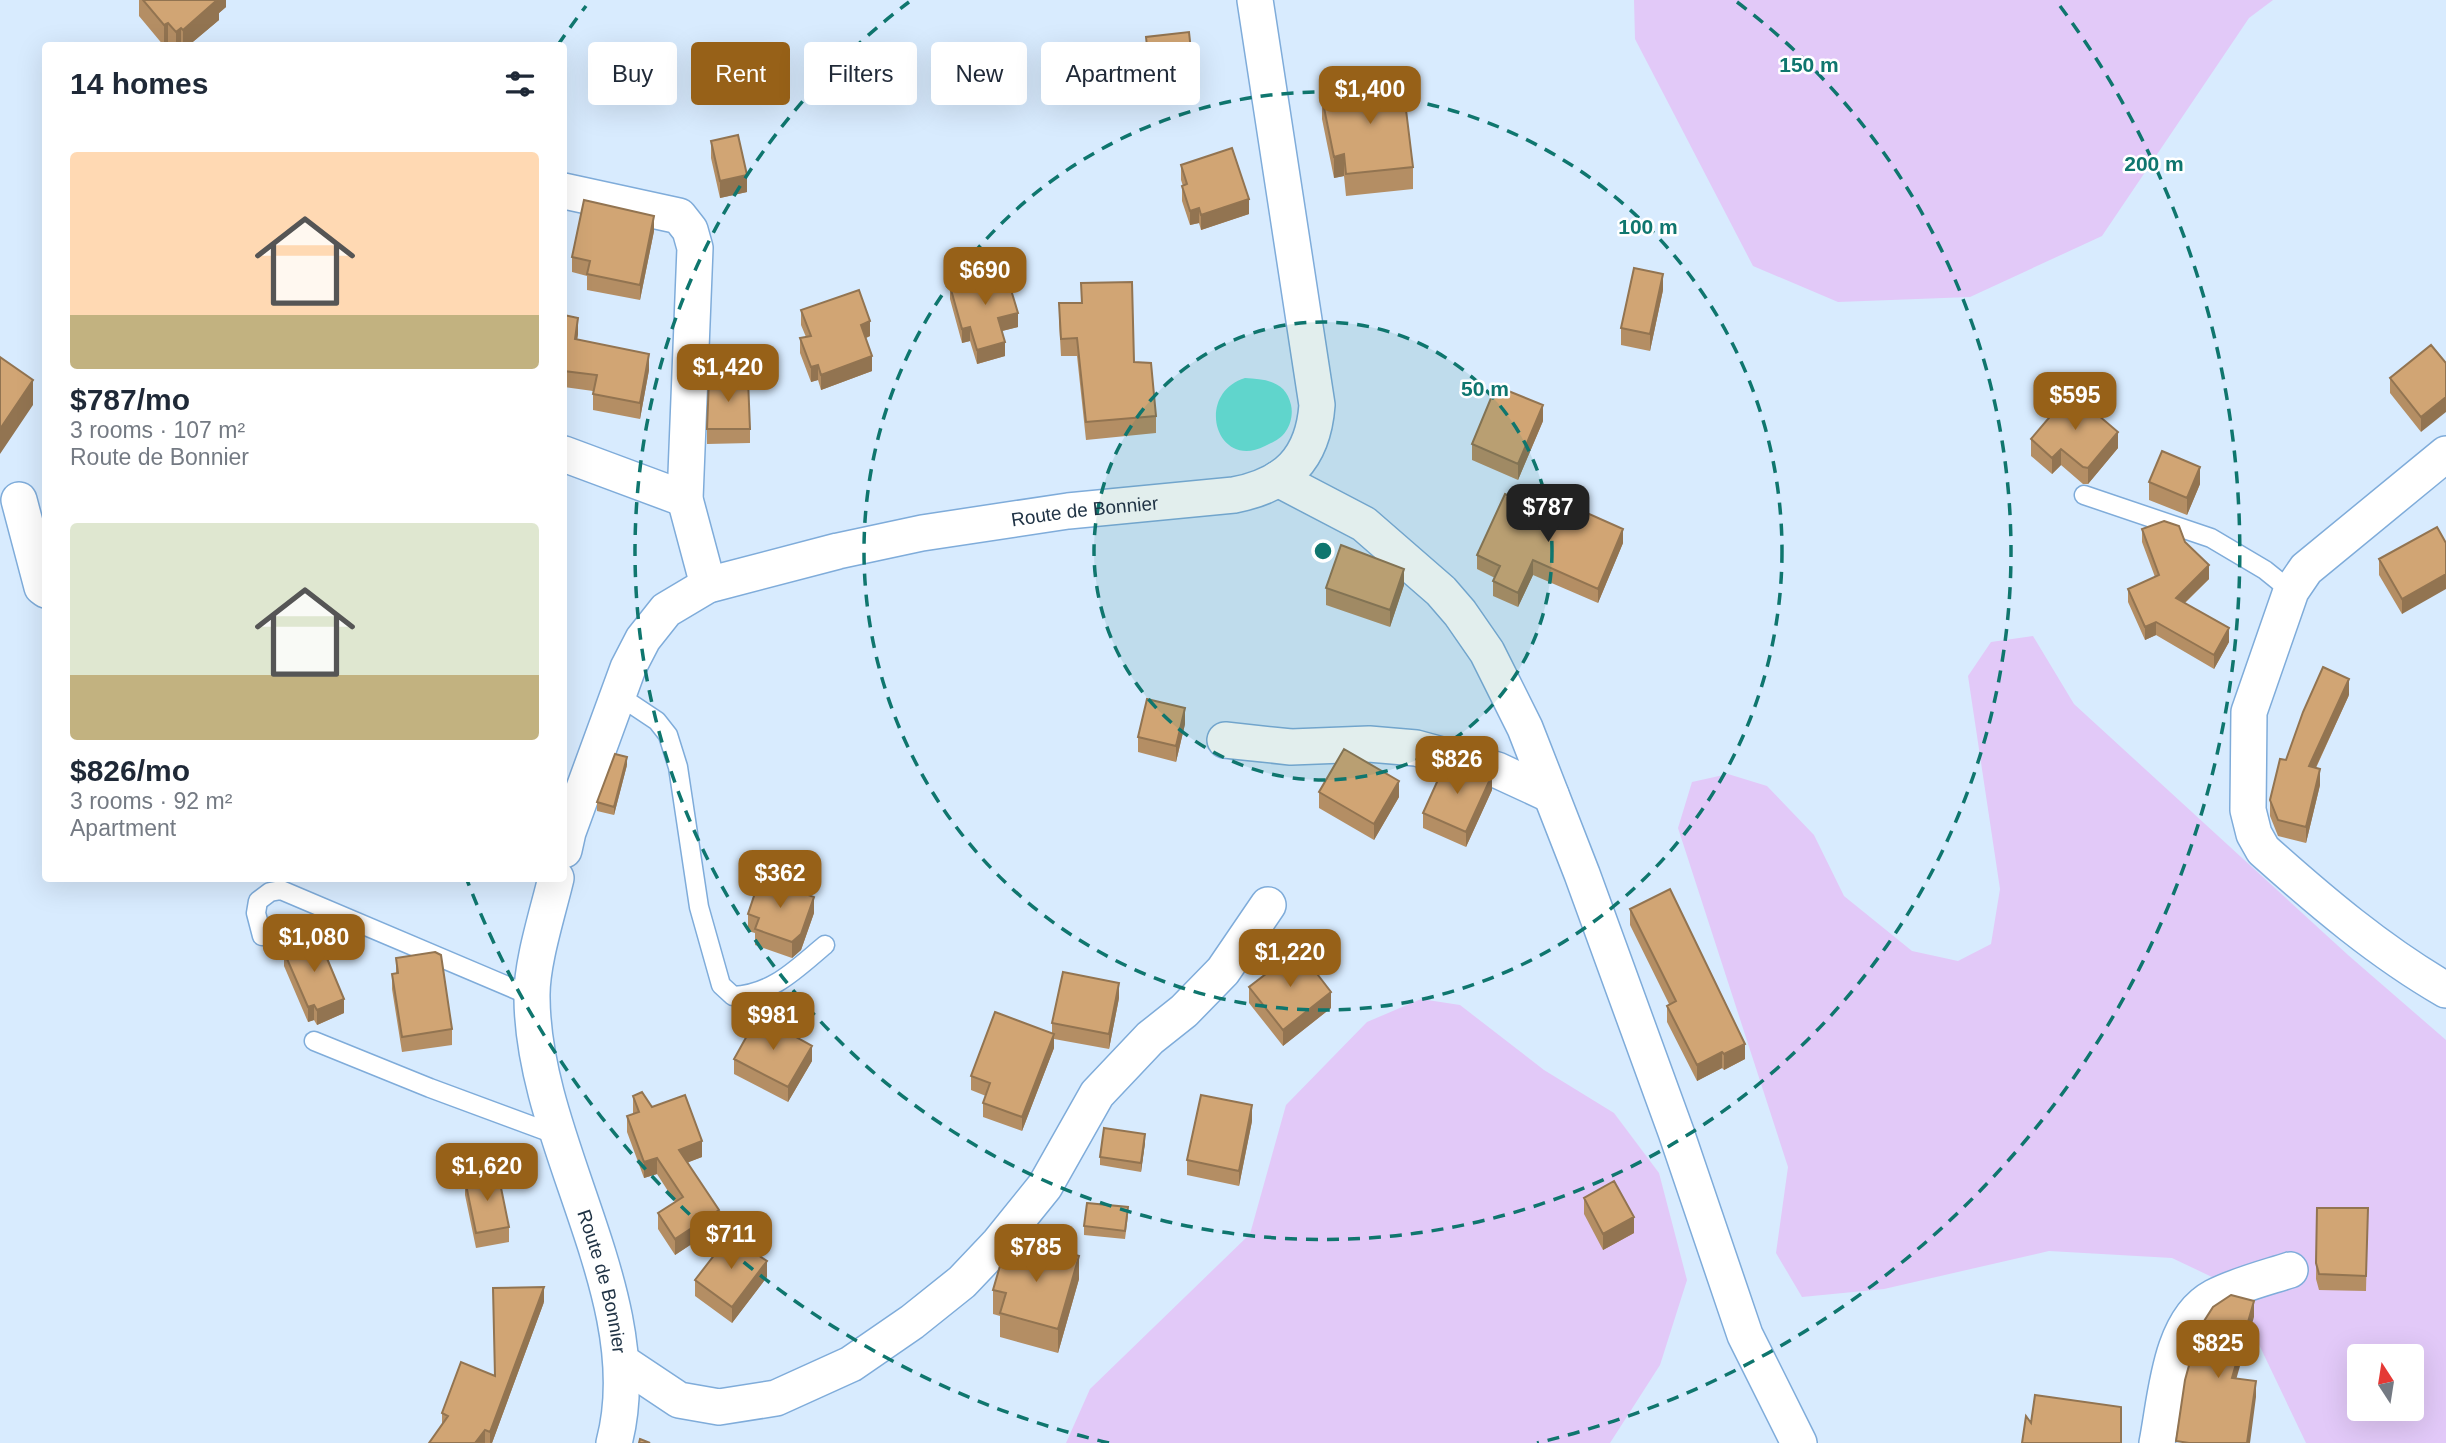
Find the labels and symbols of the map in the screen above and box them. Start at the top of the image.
text: 150 m [1779,53,1839,76]
pin: $1,400 [1313,66,1427,126]
text: 200 m [2124,152,2184,175]
text: 100 m [1618,215,1678,238]
pin: $690 [944,247,1026,307]
pin: $1,420 [671,344,785,404]
pin: $595 [2034,372,2116,432]
text: 50 m [1461,377,1509,400]
pin: $787 [1507,484,1589,544]
street label: Route de Bonnier [1010,492,1160,530]
centre of rings [1311,539,1335,563]
pin: $826 [1416,736,1498,796]
pin: $362 [739,850,821,910]
pin: $1,080 [257,914,371,974]
pin: $1,220 [1233,930,1347,989]
pin: $981 [732,992,814,1052]
pin: $1,620 [430,1144,544,1203]
street label: Route de Bonnier [573,1207,630,1355]
pin: $711 [690,1212,772,1271]
pin: $785 [995,1224,1077,1284]
pin: $825 [2177,1320,2259,1380]
north arrow [2347,1344,2424,1421]

